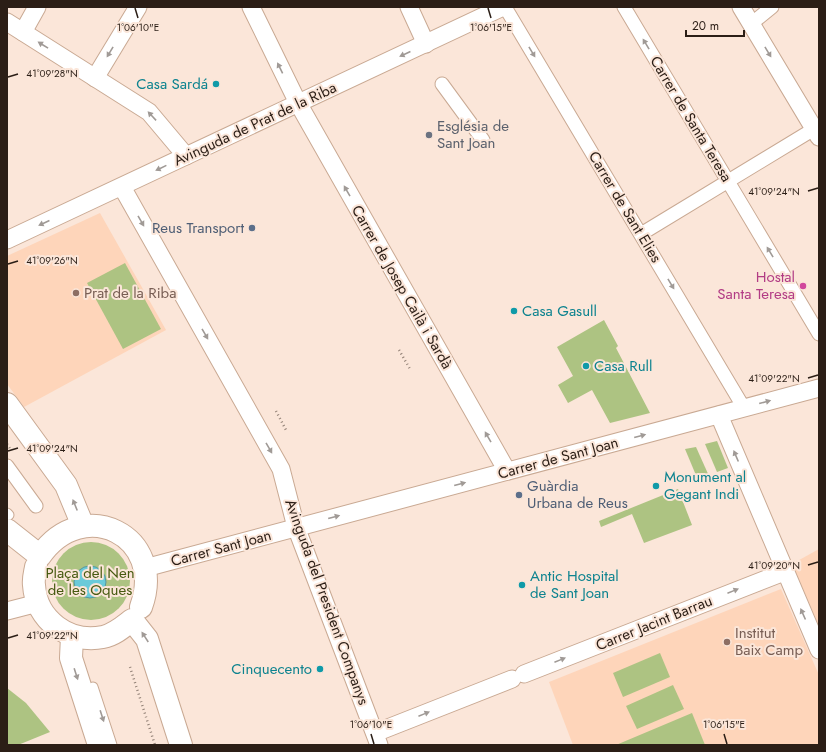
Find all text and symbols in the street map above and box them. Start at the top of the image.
scale bar [686,12,744,38]
text: 20 m [692,17,719,35]
text: 1°06'10"E [117,20,159,35]
text: 1°06'15"E [470,20,512,35]
one-way arrow [643,38,650,50]
one-way arrow [37,41,49,48]
one-way arrow [107,46,114,58]
one-way arrow [529,46,536,58]
one-way arrow [764,47,772,57]
one-way arrow [399,51,411,57]
street label: Carrer de Santa Teresa [645,52,737,186]
one-way arrow [277,62,284,74]
text: 41°09'28"N [26,66,78,81]
place label: Casa Sardá [136,73,208,95]
street label: Avinguda de Prat de la Riba [170,77,340,171]
marker: Casa Sardá [211,79,221,89]
one-way arrow [147,111,156,121]
place label: Església de Sant Joan [437,115,509,154]
marker: Església de Sant Joan [424,130,434,140]
street label: Carrer de Sant Elies [583,147,667,267]
one-way arrow [156,165,167,171]
text: 41°09'24"N [748,184,800,199]
one-way arrow [344,185,351,196]
street label: Carrer de Josep Cailà i Sardà [346,201,458,373]
one-way arrow [137,215,144,227]
place label: Reus Transport [152,217,244,239]
one-way arrow [38,220,49,226]
marker: Reus Transport [247,223,257,233]
one-way arrow [767,246,774,258]
text: 41°09'26"N [26,253,78,268]
place label: Hostal Santa Teresa [717,266,795,305]
one-way arrow [667,278,674,290]
marker: Hostal Santa Teresa [798,281,808,291]
place label: Prat de la Riba [84,282,176,304]
marker: Prat de la Riba [71,288,81,298]
place label: Casa Gasull [522,300,597,322]
marker: Casa Gasull [509,306,519,316]
one-way arrow [202,329,208,340]
place label: Casa Rull [594,355,652,377]
marker: Casa Rull [581,361,591,371]
text: 41°09'22"N [748,371,800,386]
one-way arrow [759,399,771,405]
street label: Carrer de Sant Joan [495,431,621,485]
one-way arrow [484,432,491,443]
one-way arrow [634,433,646,439]
text: 41°09'24"N [26,441,78,456]
one-way arrow [266,442,273,453]
one-way arrow [733,451,739,462]
place label: Monument al Gegant Indi [664,466,746,505]
place label: Guàrdia Urbana de Reus [527,475,628,514]
one-way arrow [454,481,466,487]
marker: Monument al Gegant Indi [651,481,661,491]
marker: Guàrdia Urbana de Reus [514,490,524,500]
street label: Avinguda del President Companys [279,496,375,708]
one-way arrow [71,499,77,511]
one-way arrow [328,514,340,520]
street label: Carrer Sant Joan [168,524,274,572]
text: 41°09'20"N [748,558,800,573]
park label: Plaça del Nen de les Oques [45,562,135,601]
place label: Antic Hospital de Sant Joan [530,565,619,604]
marker: Antic Hospital de Sant Joan [517,580,527,590]
one-way arrow [727,588,739,594]
street label: Carrer Jacint Barrau [593,590,715,656]
one-way arrow [800,609,806,620]
place label: Institut Baix Camp [735,622,803,661]
text: 41°09'22"N [26,628,78,643]
one-way arrow [141,632,148,643]
marker: Institut Baix Camp [722,637,732,647]
one-way arrow [554,656,566,662]
place label: Cinquecento [231,658,312,680]
marker: Cinquecento [315,664,325,674]
one-way arrow [73,668,79,680]
one-way arrow [99,710,105,722]
one-way arrow [419,710,431,716]
text: 1°06'10"E [350,717,392,732]
text: 1°06'15"E [703,717,745,732]

